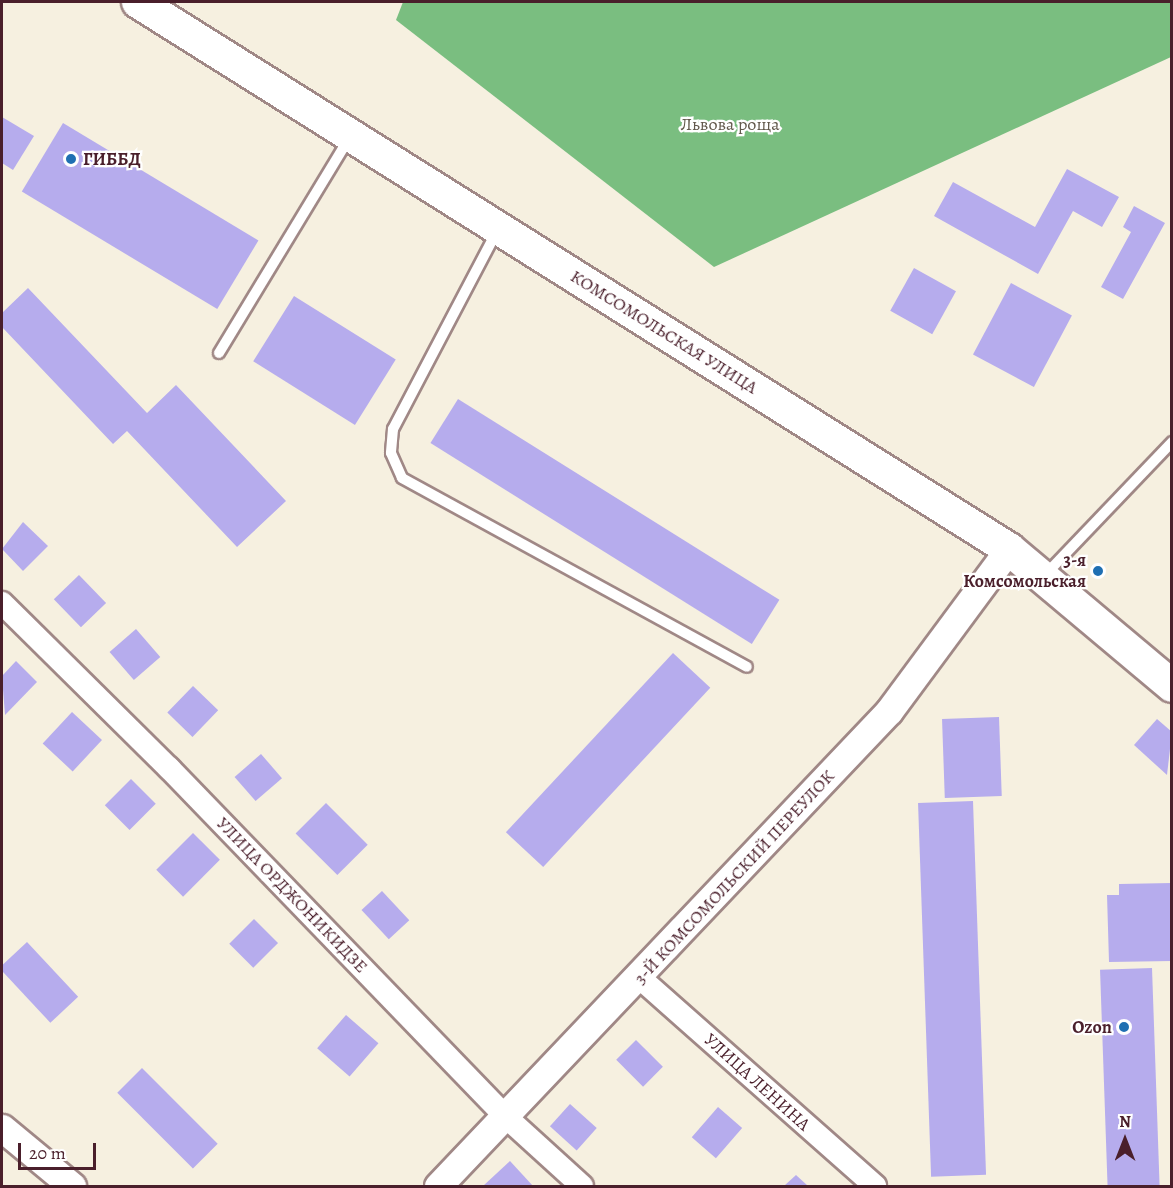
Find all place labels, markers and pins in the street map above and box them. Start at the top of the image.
place label: ГИББД [83,148,141,170]
marker: ГИББД [64,152,78,166]
place label: 3-я Комсомольская [963,550,1086,592]
marker: 3-я Комсомольская [1091,564,1105,578]
place label: Ozon [1072,1016,1112,1038]
marker: Ozon [1117,1020,1131,1034]

